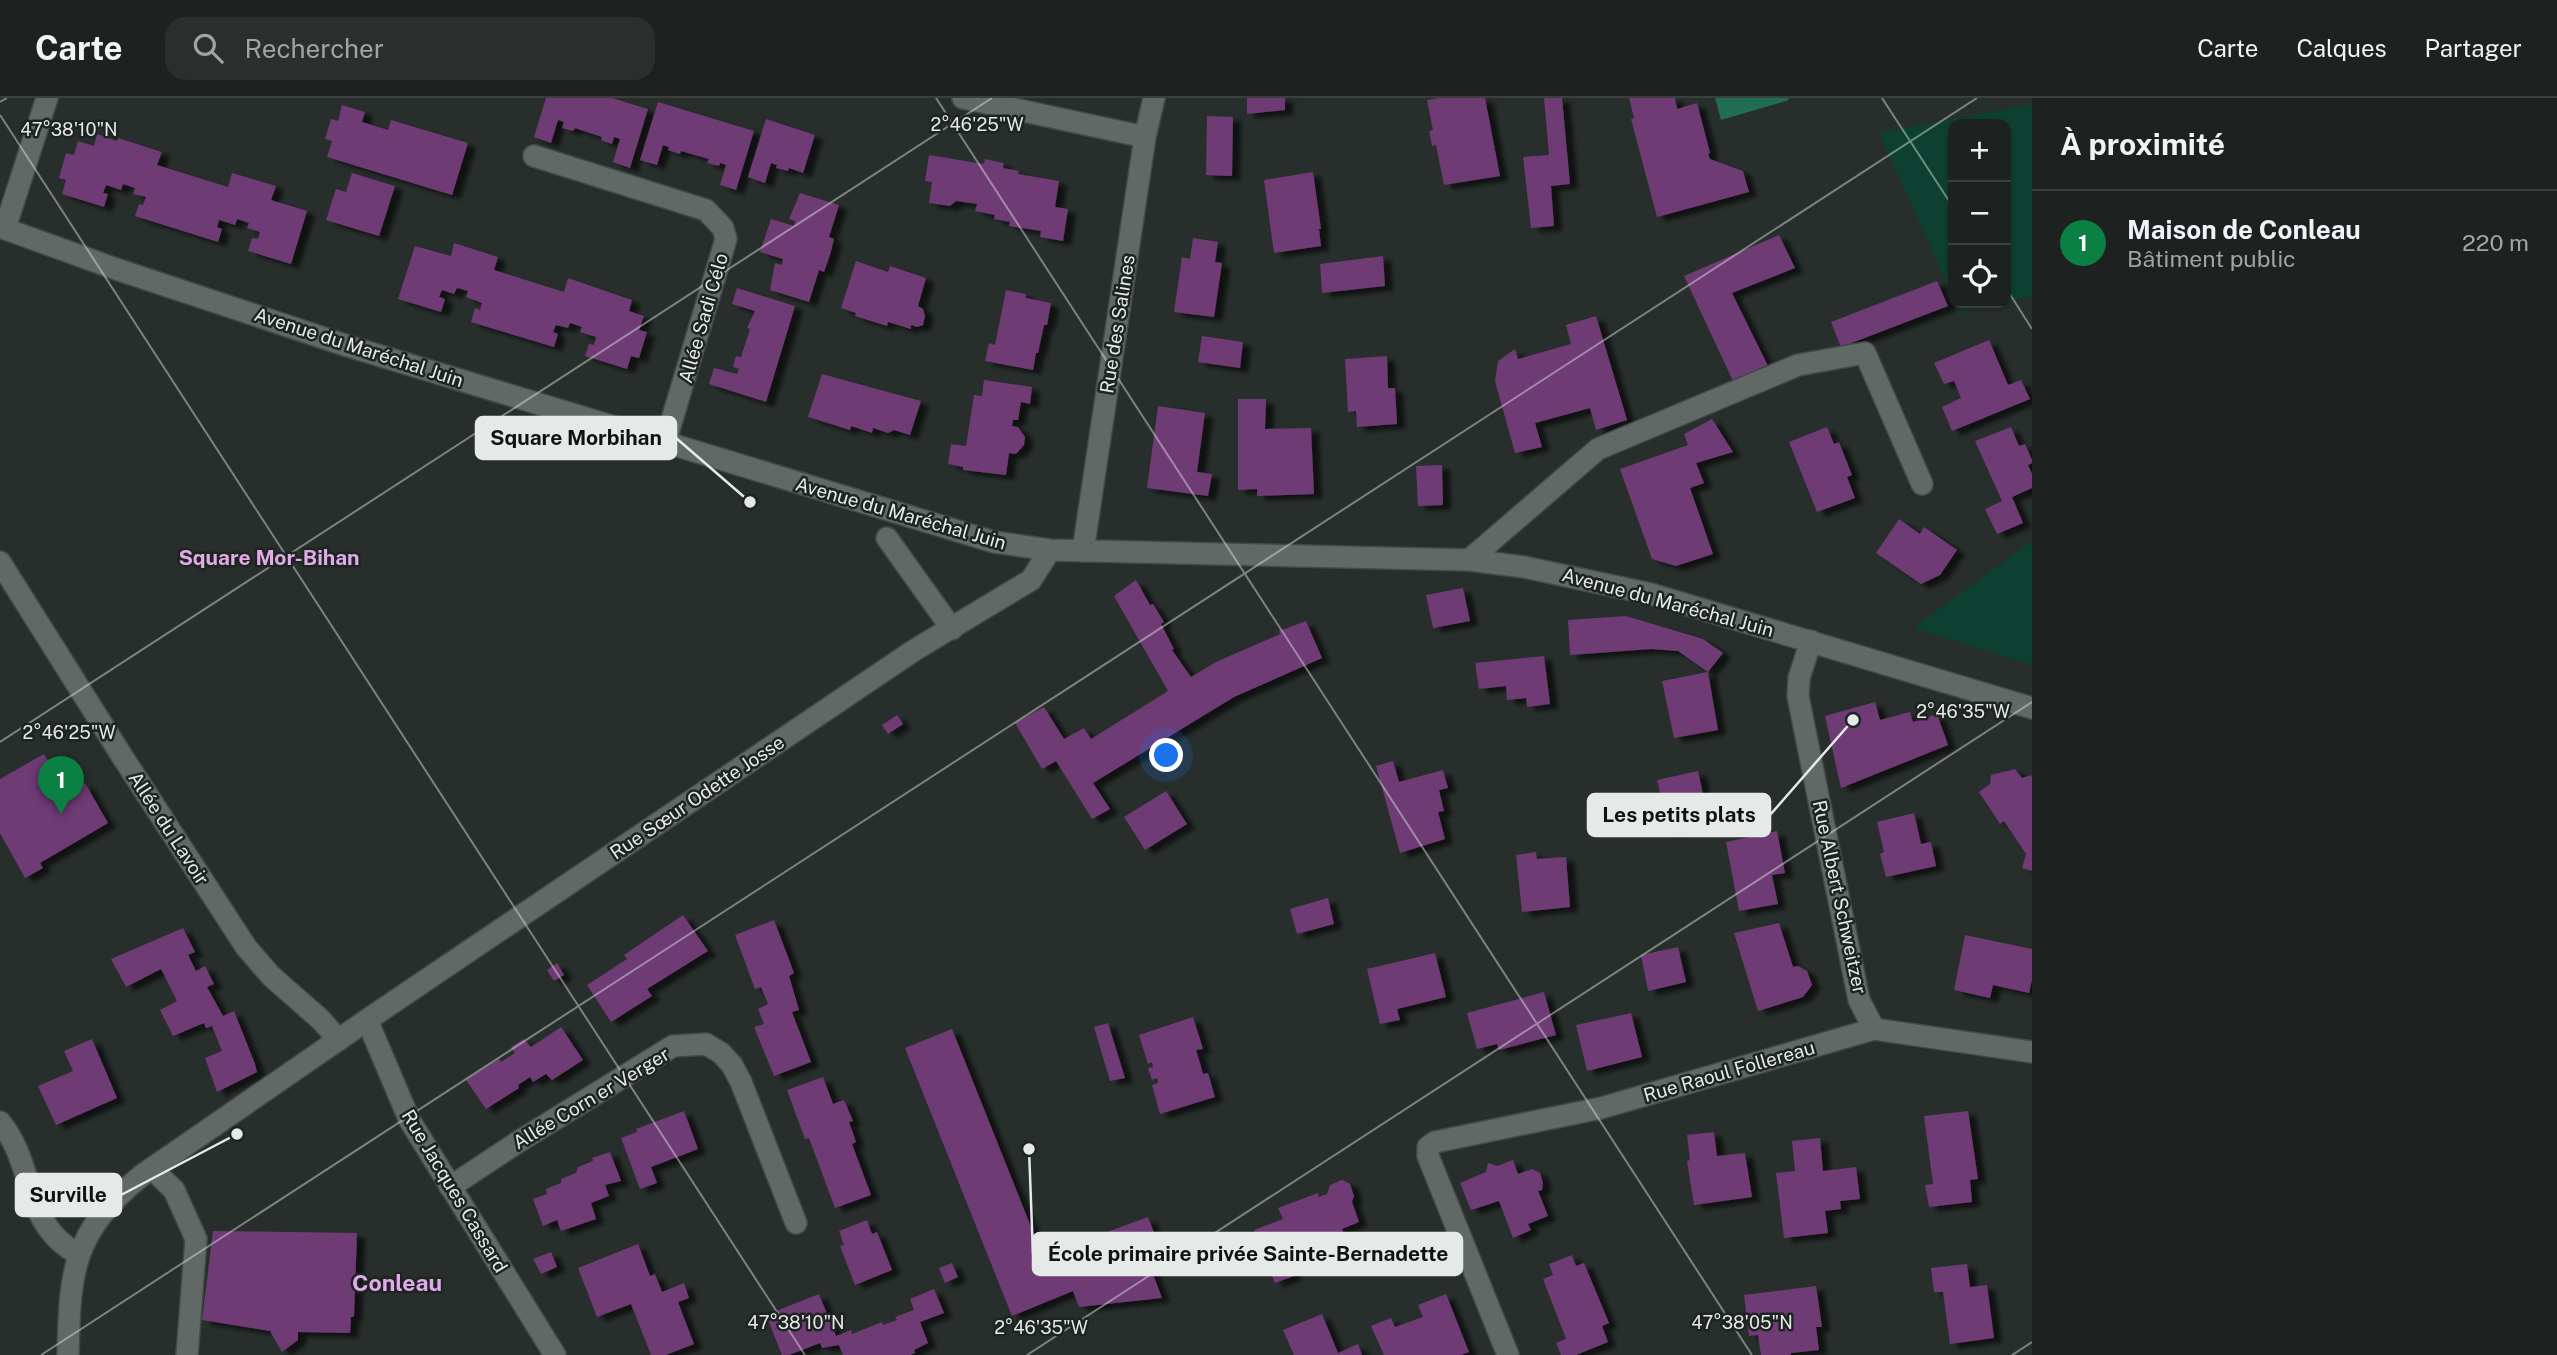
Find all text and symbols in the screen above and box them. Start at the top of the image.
search box [165,17,655,80]
text: Carte [35,29,123,67]
icon: search [189,29,227,67]
text: Rechercher [245,33,384,64]
text: Carte [2197,34,2258,62]
text: Calques [2296,34,2387,62]
text: Partager [2425,34,2522,62]
text: 2°46'25"W [930,114,1024,135]
text: 47°38'10"N [20,119,118,140]
map controls [1948,119,2011,308]
button: + [1948,119,2011,182]
text: À proximité [2060,126,2225,162]
button: − [1948,182,2011,245]
text: Maison de Conleau [2127,214,2361,245]
text: 1 [2078,229,2088,256]
text: 220 m [2462,229,2529,256]
button: locate [1948,245,2011,308]
text: Bâtiment public [2127,245,2296,272]
street label: Allée Sadi Célo [674,251,732,385]
street label: Rue des Salines [1095,253,1139,395]
street label: Avenue du Maréchal Juin [252,303,466,391]
callout: Square Morbihan [476,417,676,459]
text: Square Morbihan [490,425,662,450]
street label: Avenue du Maréchal Juin [793,472,1009,554]
district label: Square Mor-Bihan [178,545,360,570]
street label: Avenue du Maréchal Juin [1560,563,1776,641]
text: 2°46'35"W [1916,701,2010,722]
text: 2°46'25"W [22,722,116,743]
street label: Rue Sœur Odette Josse [606,730,788,864]
your location [1149,738,1183,772]
pin: 1 [38,756,84,814]
street label: Allée du Lavoir [124,767,214,889]
callout: Les petits plats [1588,794,1770,836]
street label: Rue Albert Schweitzer [1809,798,1871,996]
text: Les petits plats [1602,802,1756,827]
street label: Rue Raoul Follereau [1641,1036,1817,1106]
street label: Allée Corn er Verger [509,1043,673,1153]
street label: Rue Jacques Cassard [398,1106,512,1276]
callout: Surville [16,1174,121,1216]
text: Surville [29,1182,107,1207]
callout: École primaire privée Sainte-Bernadette [1033,1233,1462,1275]
text: École primaire privée Sainte-Bernadette [1048,1241,1448,1266]
district label: Conleau [352,1269,442,1296]
text: 47°38'10"N [747,1312,845,1333]
text: 47°38'05"N [1691,1312,1793,1333]
text: 2°46'35"W [994,1317,1088,1338]

